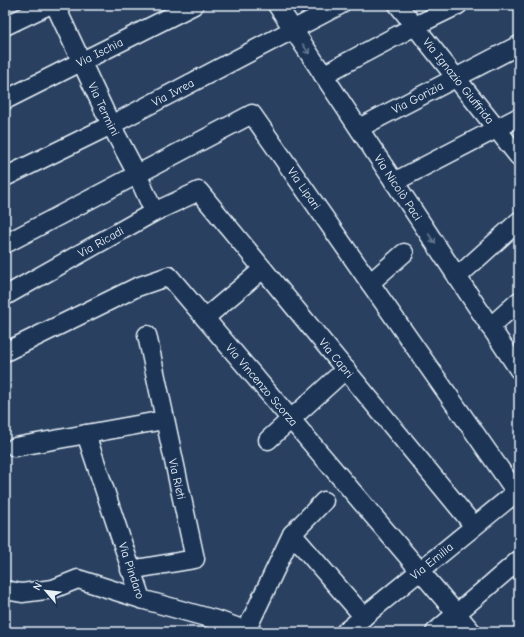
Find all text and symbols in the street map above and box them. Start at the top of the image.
street label: Via Ischia [74,35,125,70]
street label: Via Ignazio Giuffrida [420,35,497,127]
one-way arrow [302,43,310,54]
street label: Via Ivrea [149,76,197,109]
street label: Via Gorizia [390,79,446,117]
street label: Via Termini [85,80,122,138]
street label: Via Nicolò Paci [371,152,425,223]
street label: Via Lipari [284,165,324,212]
street label: Via Ricadi [75,224,126,260]
one-way arrow [428,233,436,244]
street label: Via Capri [316,336,357,381]
street label: Via Vincenzo Scorza [223,341,301,429]
street label: Via Rieti [166,457,188,501]
street label: Via Pindaro [116,540,148,601]
street label: Via Emilia [408,540,456,583]
north arrow [26,571,66,611]
text: N [30,580,45,593]

